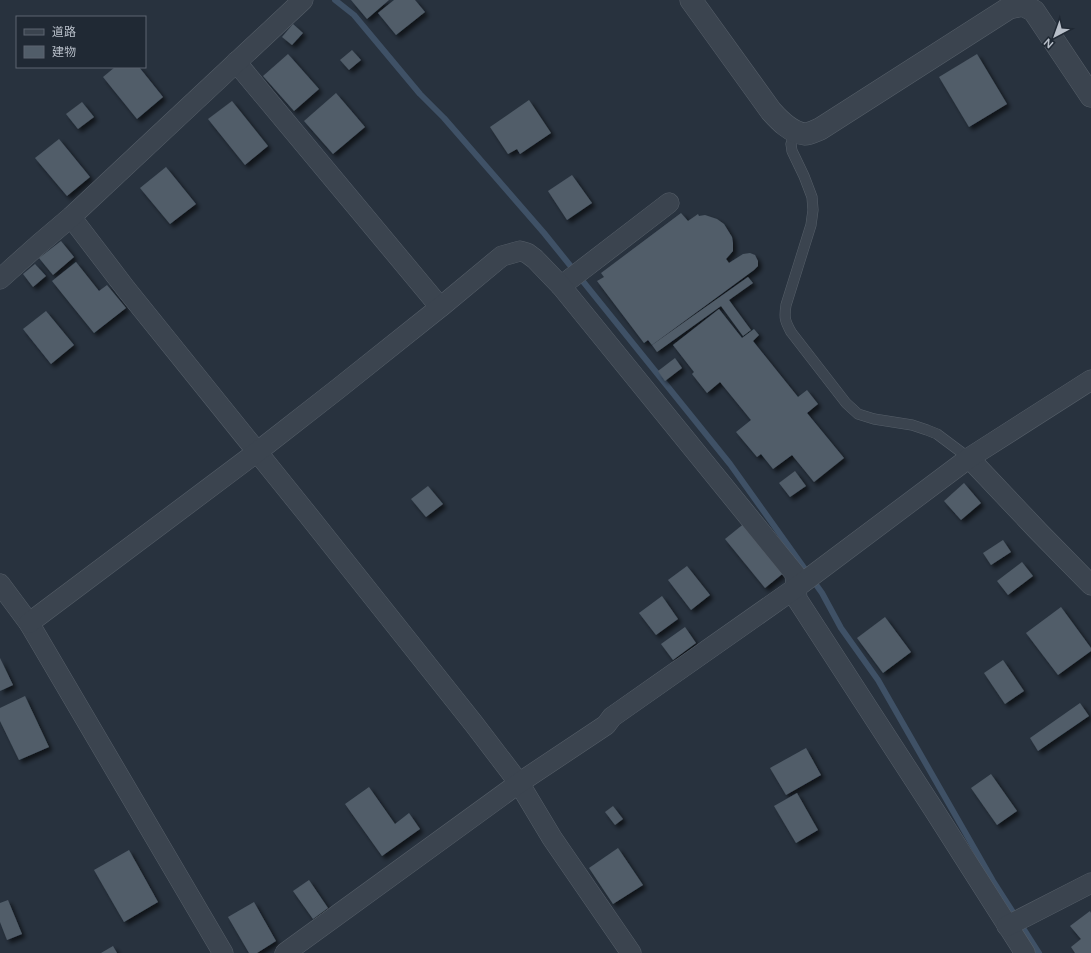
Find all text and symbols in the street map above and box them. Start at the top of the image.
legend [16,16,146,68]
north arrow [1035,16,1075,56]
text: 道路 [52,25,76,39]
text: N [1041,35,1056,51]
text: 建物 [52,45,76,59]

